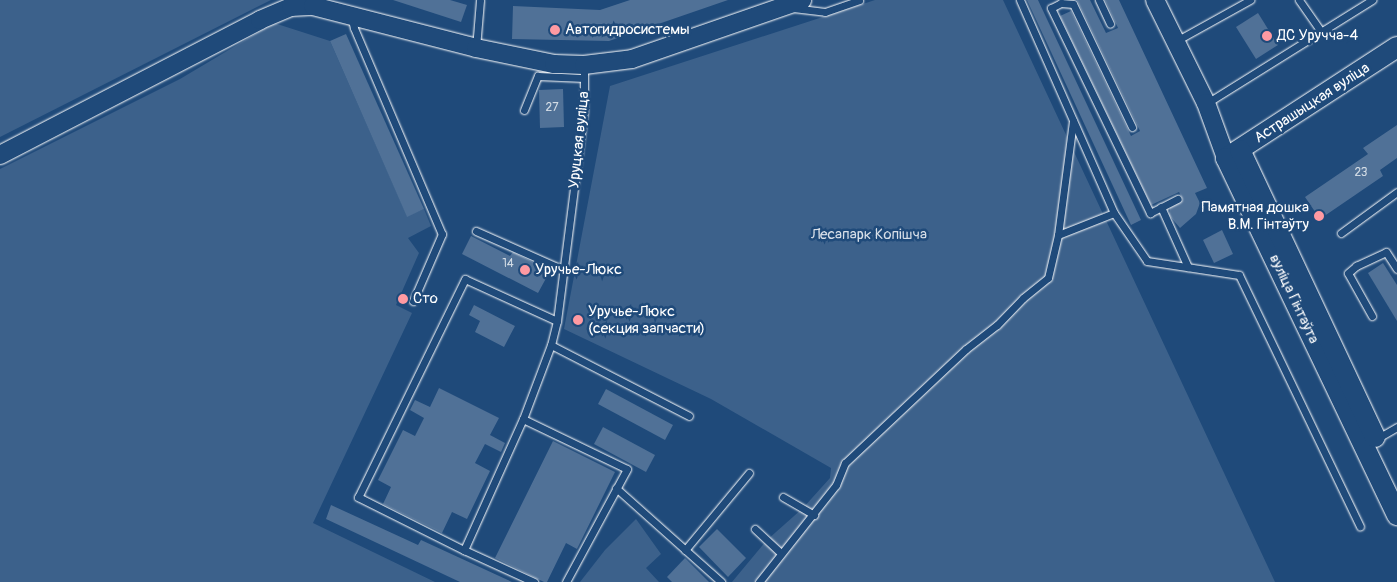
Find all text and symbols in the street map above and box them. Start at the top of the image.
place label: Автогидросистемы [565,21,690,39]
marker: Автогидросистемы [549,24,561,36]
place label: ДС Уручча-4 [1277,27,1358,45]
marker: ДС Уручча-4 [1261,30,1273,42]
street label: Астрашыцкая вуліца [1251,59,1373,147]
street label: Уруцкая вуліца [565,91,593,189]
house number: 27 [545,101,559,115]
house number: 23 [1354,166,1368,180]
place label: Памятная дошка В.М. Гінтаўту [1201,198,1309,233]
marker: Памятная дошка В.М. Гінтаўту [1313,210,1325,222]
park label: Лесапарк Копішча [811,226,927,244]
street label: вуліца Гінтаўта [1265,251,1323,347]
house number: 14 [502,257,514,271]
place label: Уручье-Люкс [535,261,622,279]
marker: Уручье-Люкс [519,264,531,276]
place label: Сто [413,290,438,308]
marker: Сто [397,293,409,305]
place label: Уручье-Люкс (секция запчасти) [588,302,705,337]
marker: Уручье-Люкс (секция запчасти) [572,314,584,326]

